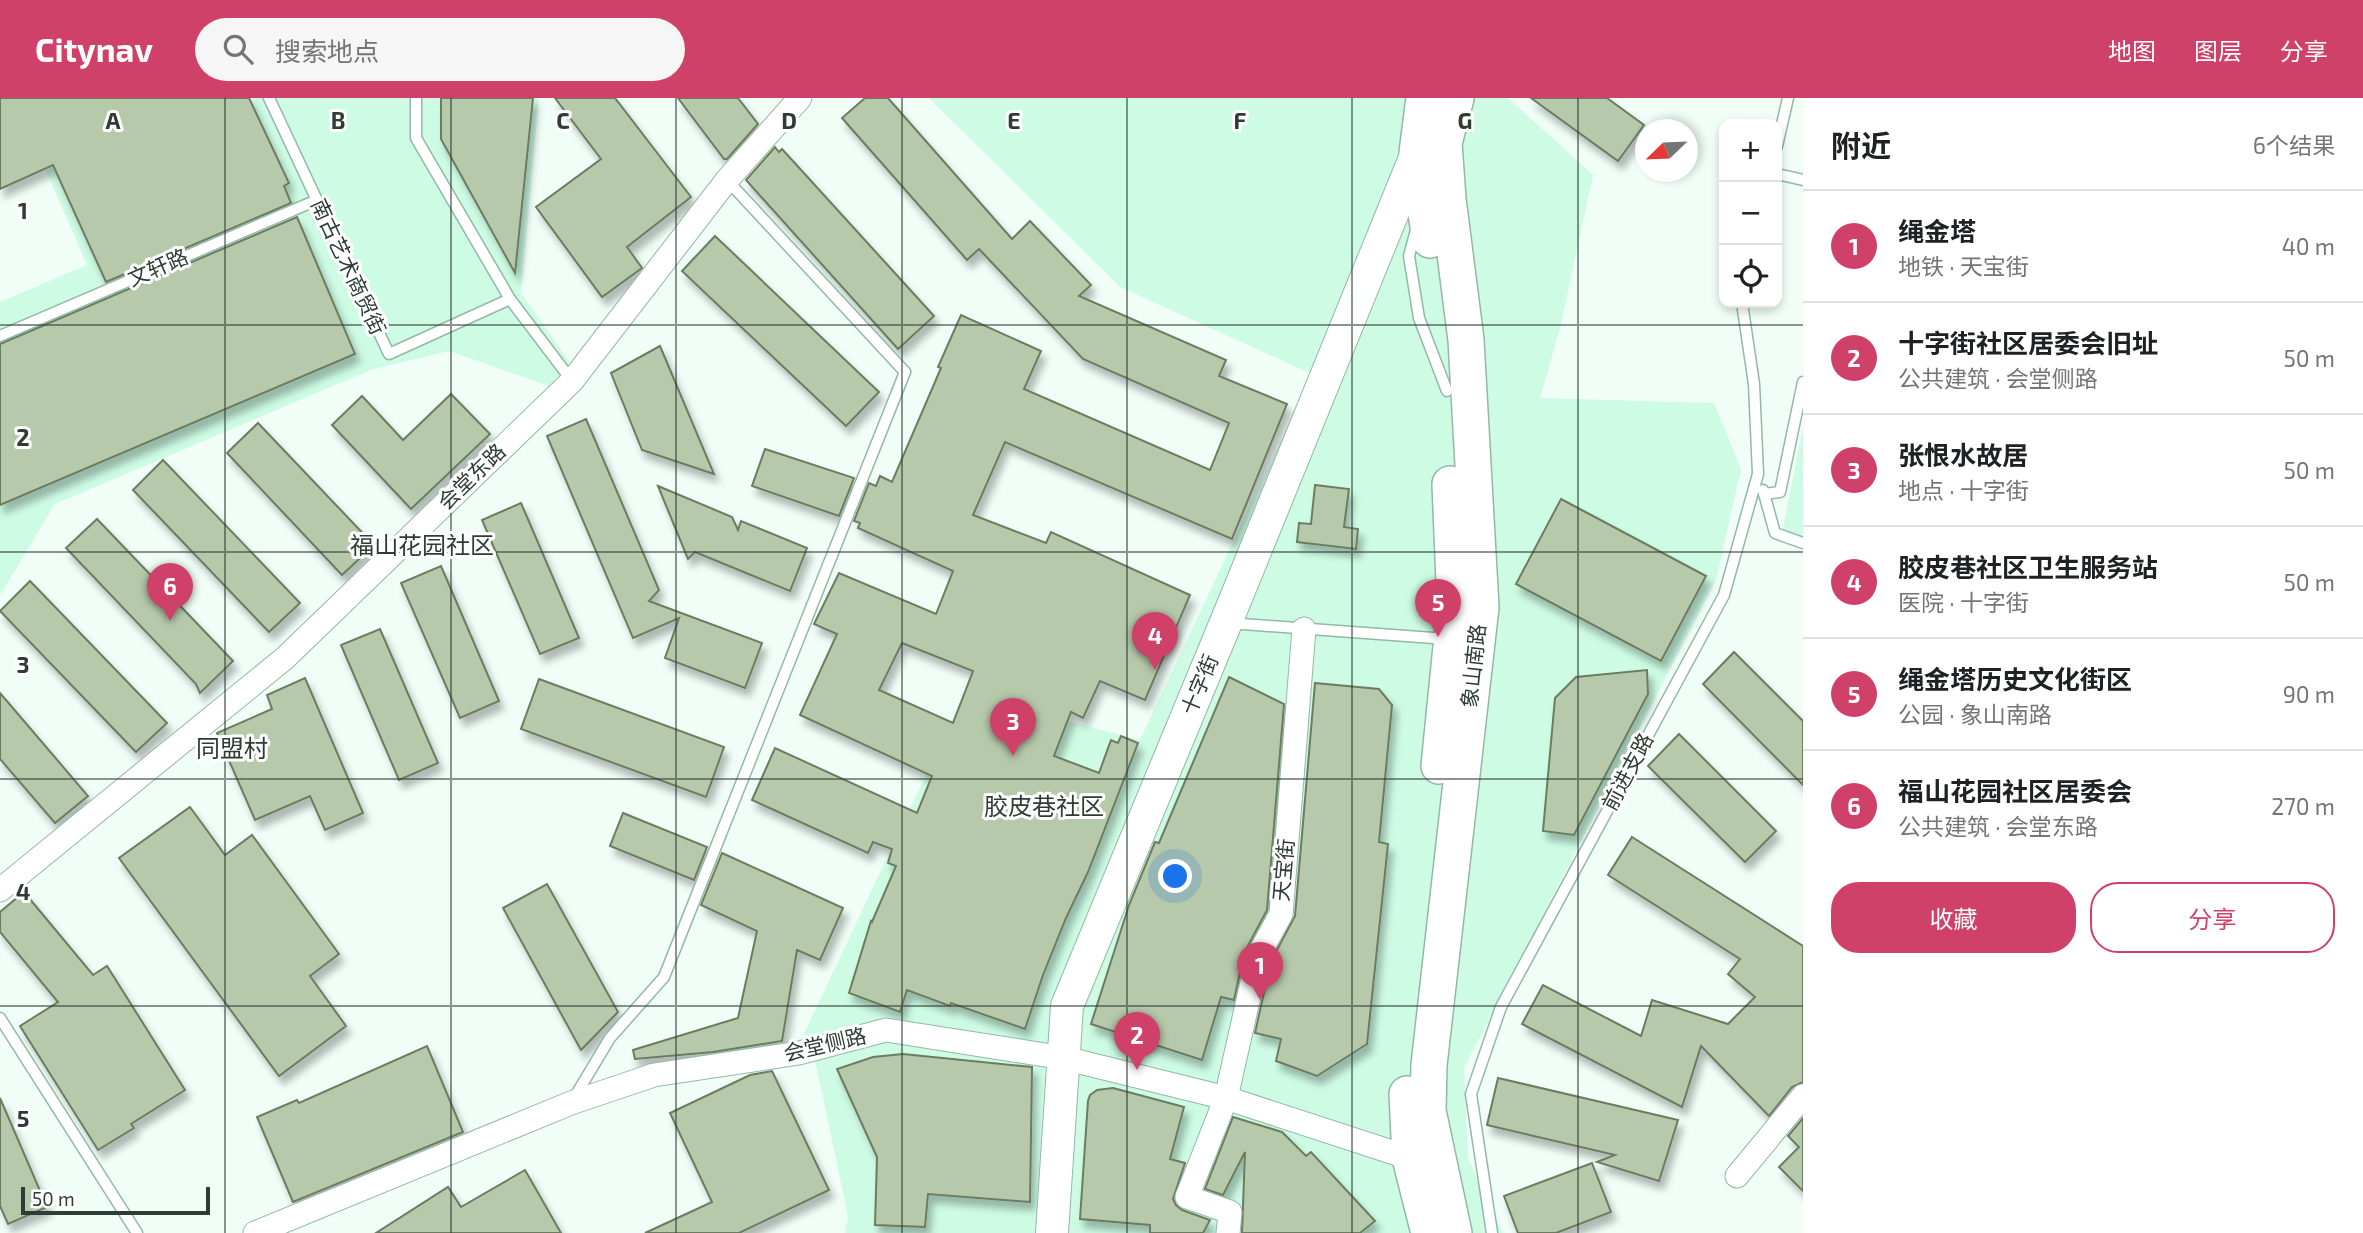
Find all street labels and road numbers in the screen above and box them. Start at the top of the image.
street label: 南古艺术商贸街 [307,194,392,338]
street label: 文轩路 [124,243,191,290]
street label: 会堂东路 [432,438,510,514]
street label: 象山南路 [1456,623,1489,709]
street label: 十字街 [1175,651,1222,718]
street label: 前进支路 [1596,728,1657,814]
street label: 天宝街 [1267,837,1298,902]
street label: 会堂侧路 [781,1022,868,1065]

